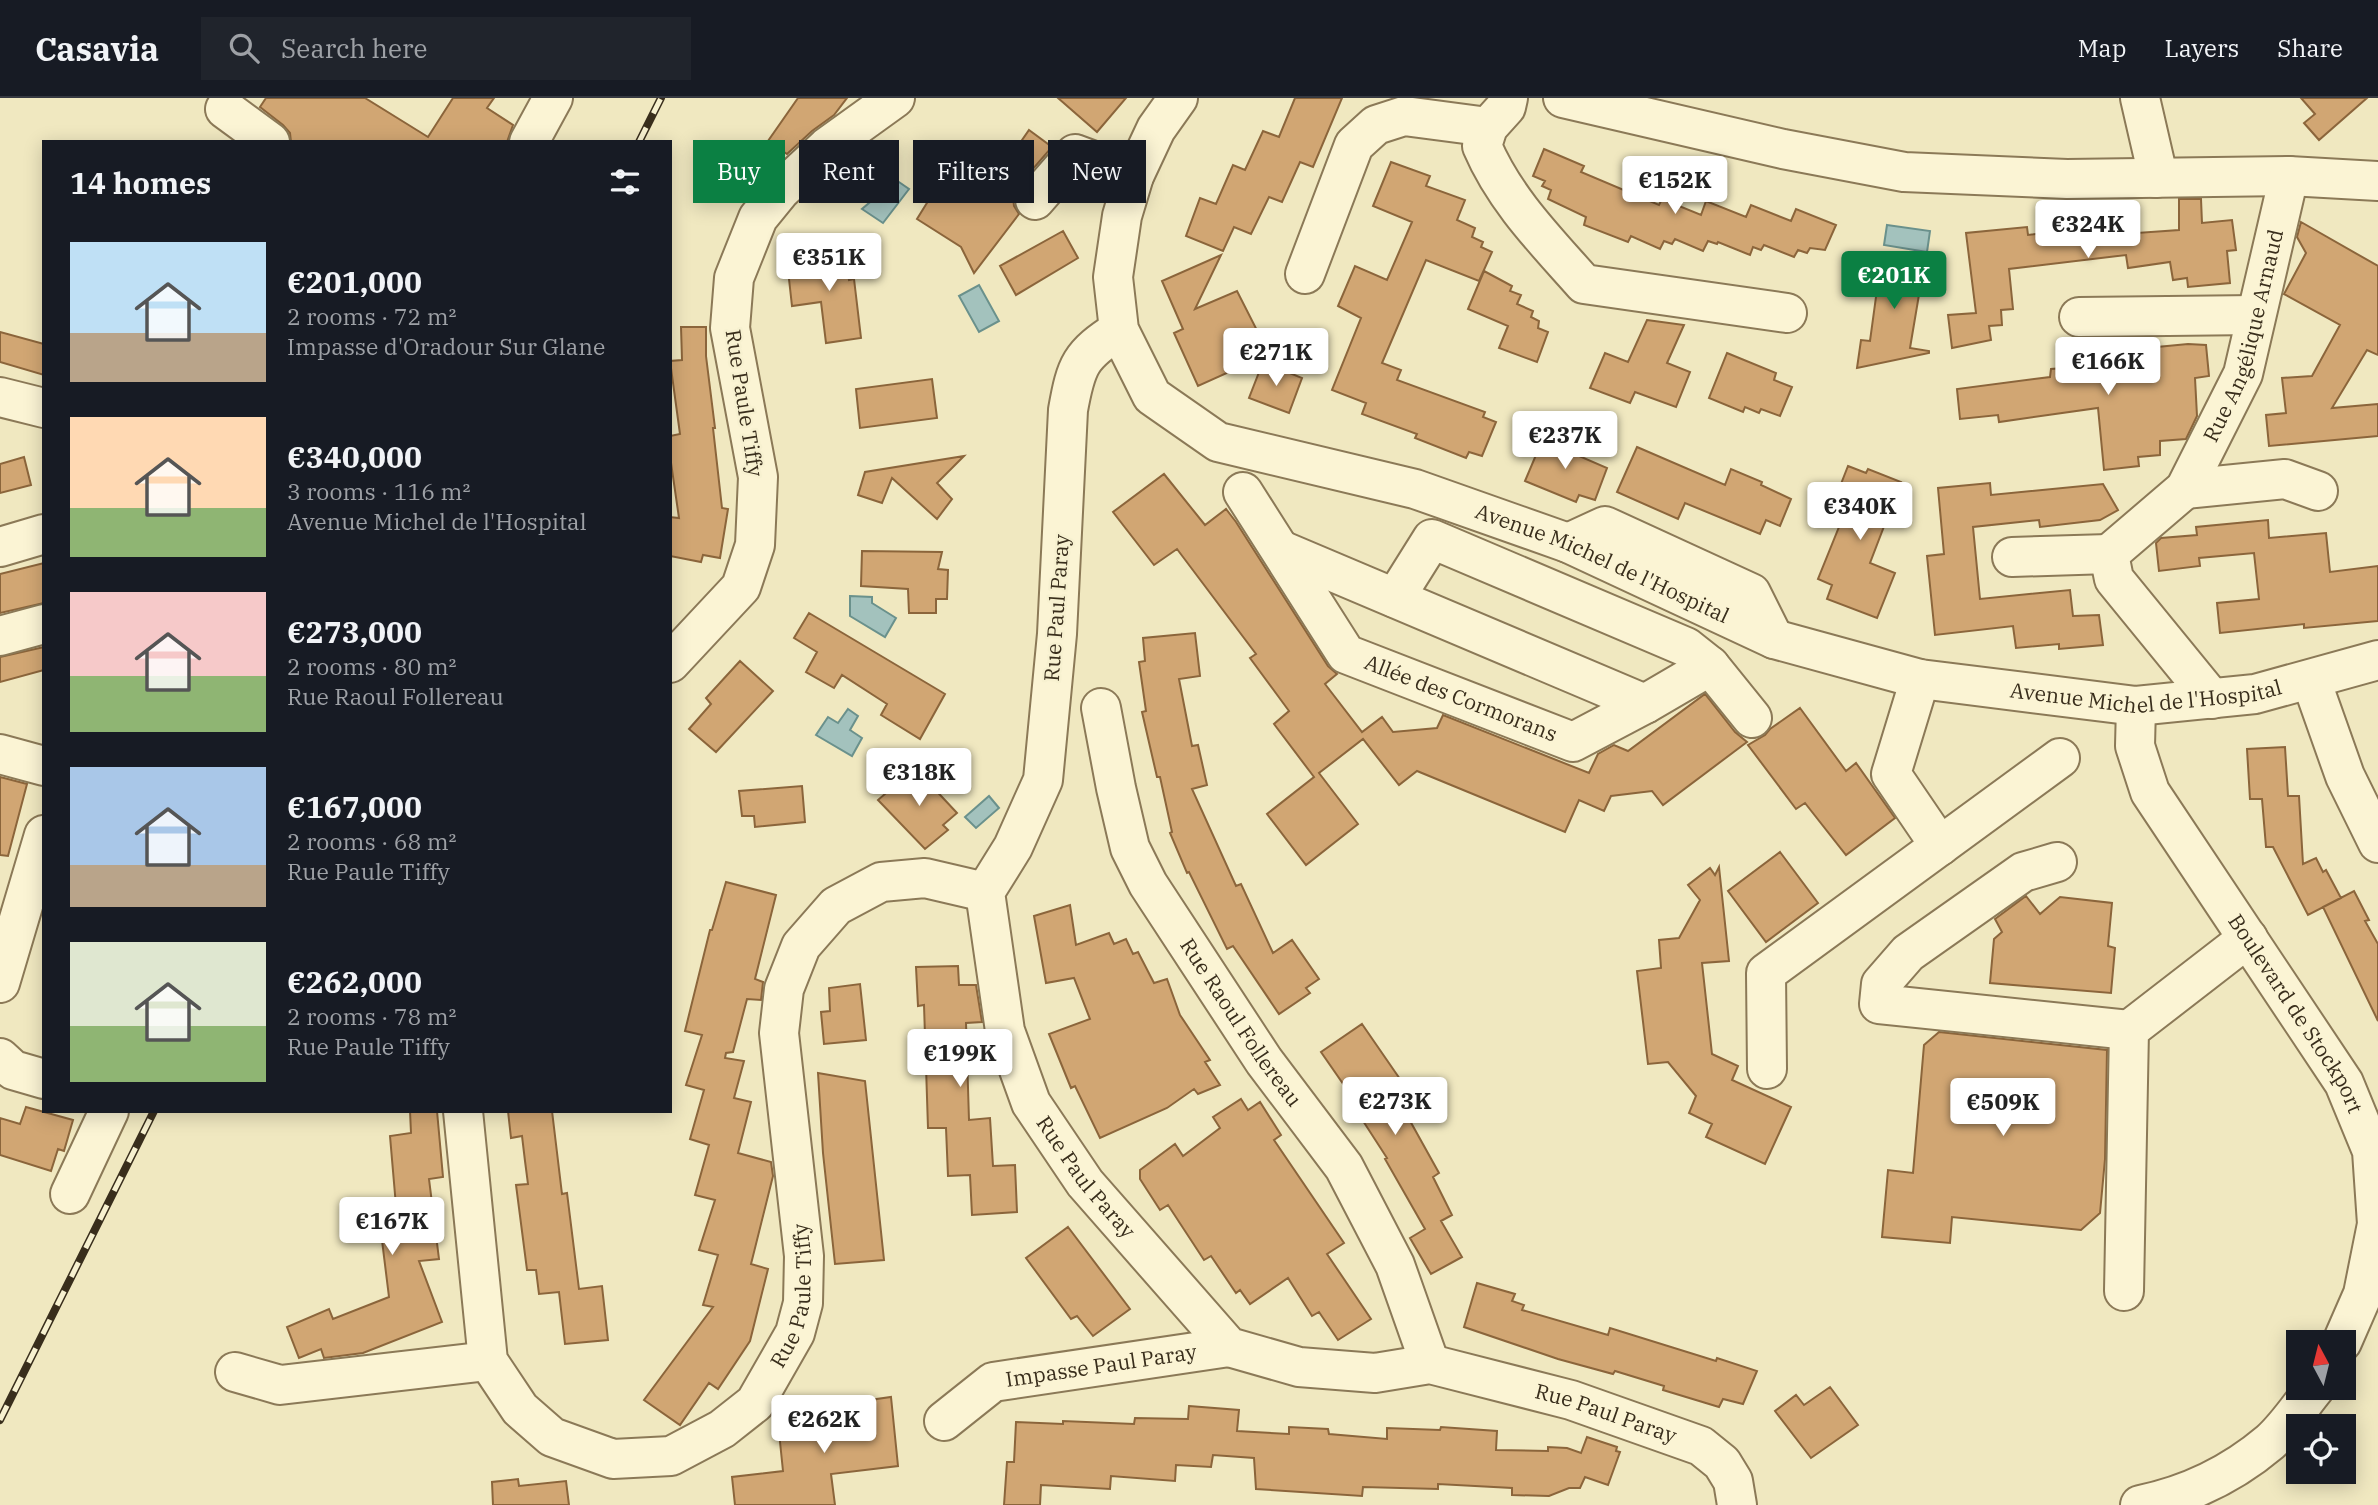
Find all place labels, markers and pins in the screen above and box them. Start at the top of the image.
pin: €152K [1626,156,1724,216]
pin: €324K [2039,200,2137,260]
pin: €351K [780,234,878,293]
pin: €201K [1845,252,1943,311]
pin: €271K [1227,328,1325,388]
pin: €166K [2059,338,2157,397]
pin: €237K [1516,412,1614,471]
pin: €340K [1811,482,1909,542]
pin: €318K [870,748,968,808]
pin: €199K [911,1030,1009,1089]
pin: €273K [1346,1077,1444,1137]
pin: €509K [1954,1079,2052,1138]
pin: €167K [343,1198,441,1257]
pin: €262K [775,1396,873,1455]

